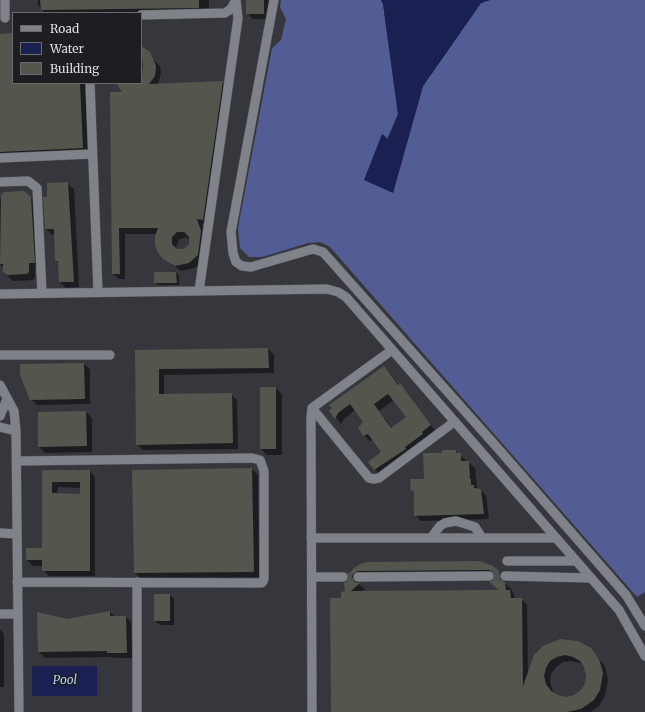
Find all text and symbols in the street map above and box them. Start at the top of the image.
legend [12,12,142,84]
text: Road [50,21,79,36]
text: Water [50,41,84,56]
text: Building [50,61,99,76]
water label: Pool [53,674,77,688]

